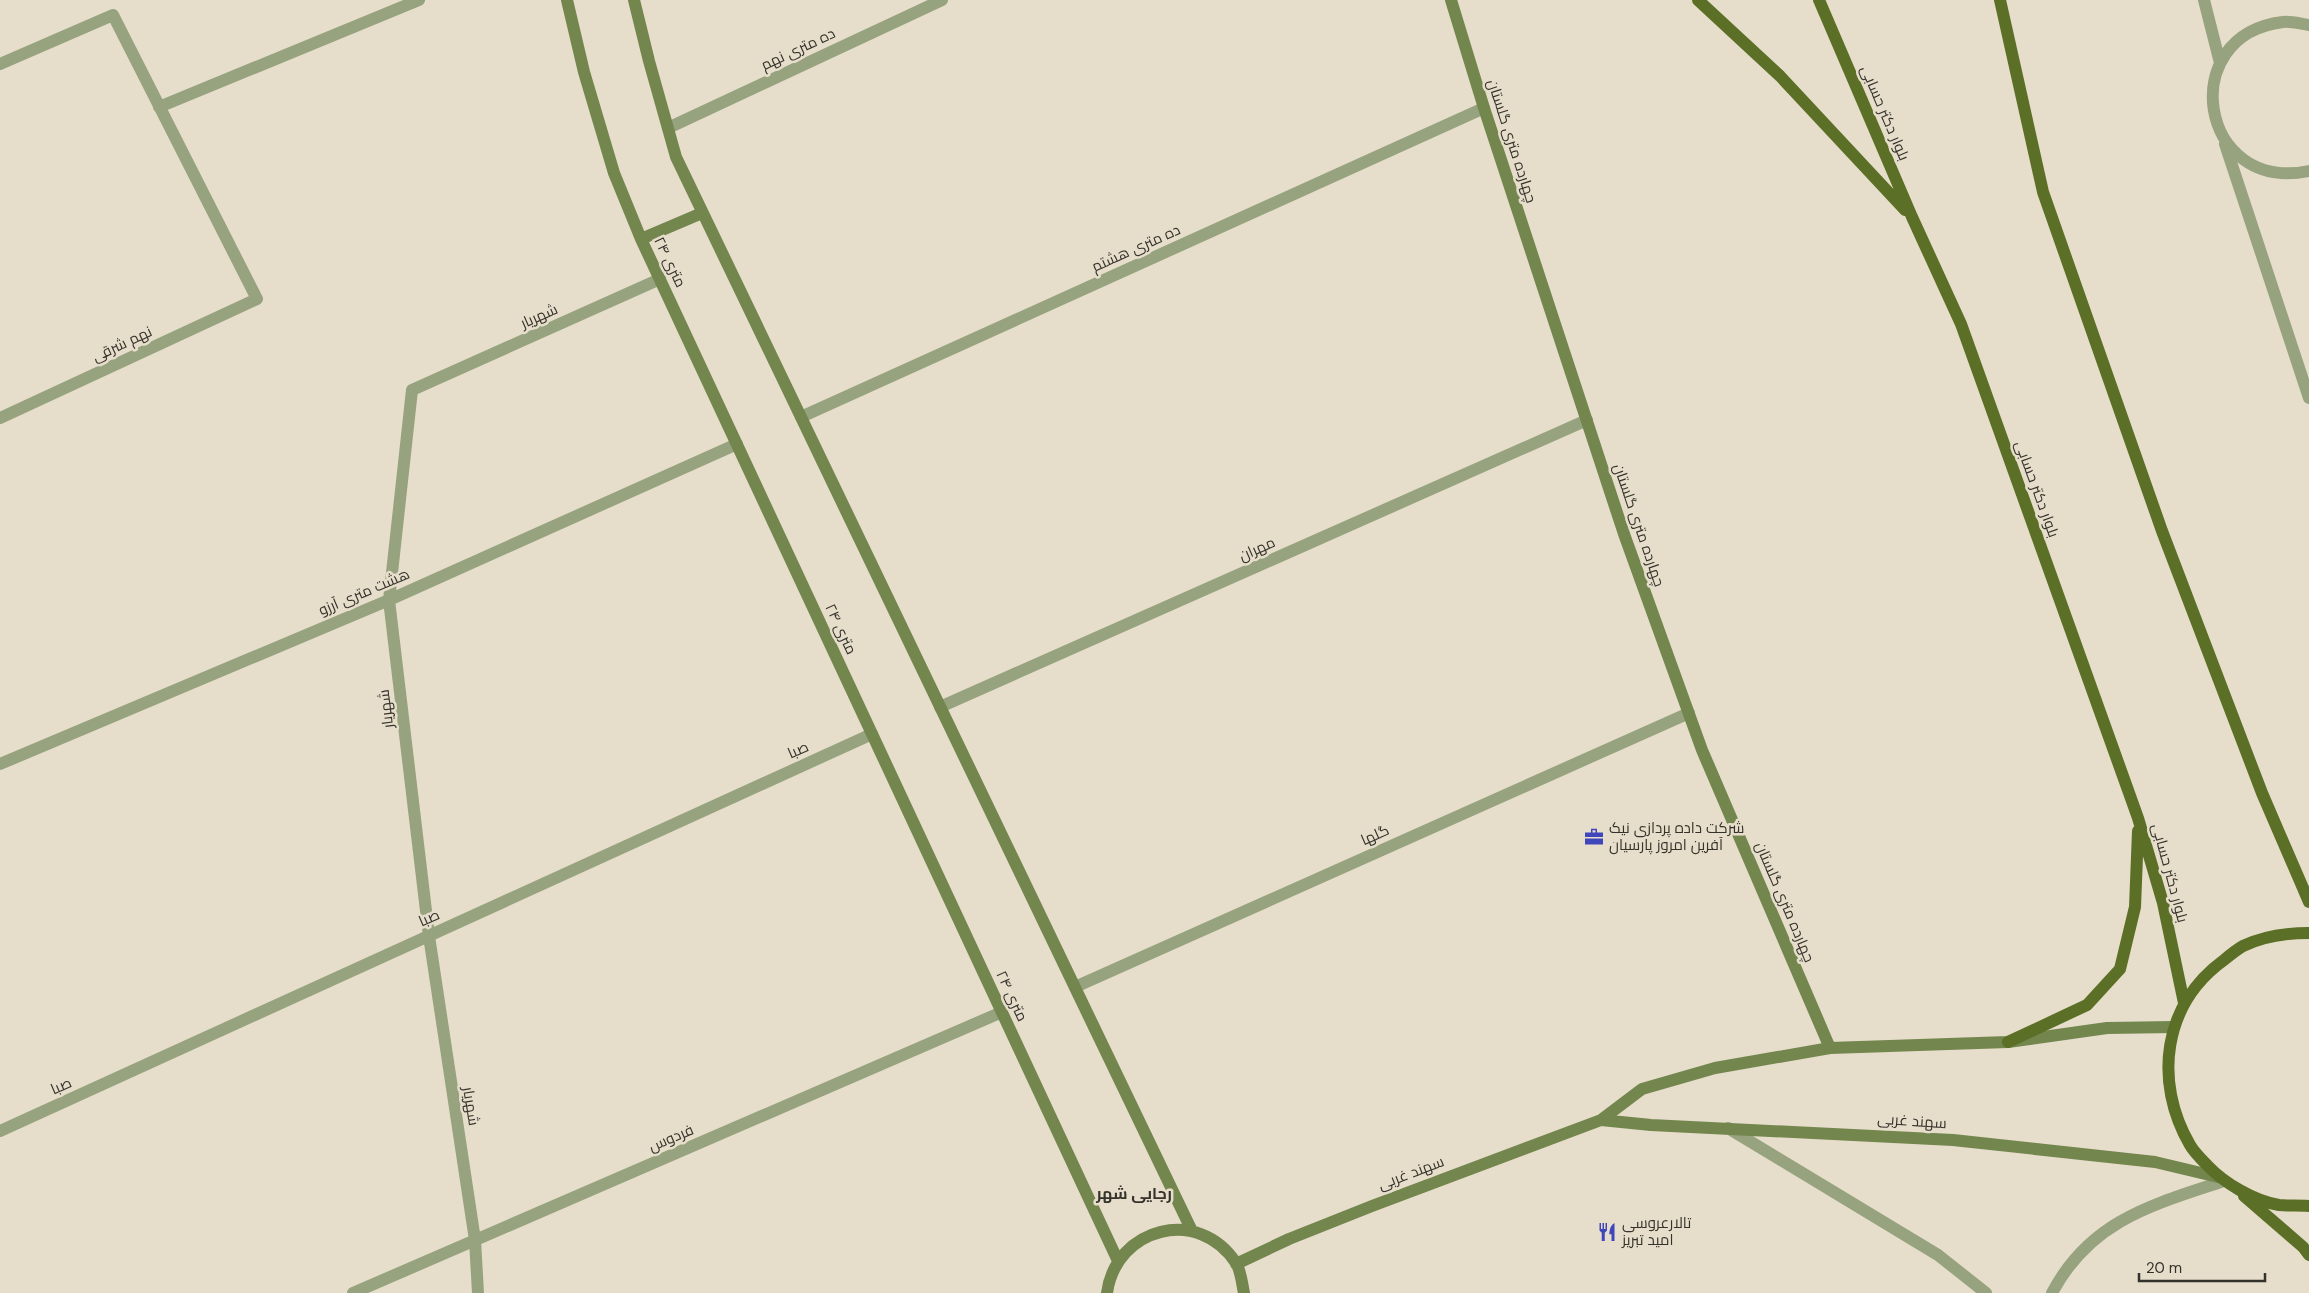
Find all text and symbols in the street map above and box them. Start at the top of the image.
street label: ده متری نهم [758,23,838,75]
street label: بلوار دکتر حسابی [1856,62,1914,164]
street label: چهارده متری گلستان [1483,77,1541,205]
street label: ده متری هشتم [1088,220,1184,276]
street label: ۲۴ متری [649,233,691,291]
street label: شهریار [516,299,561,334]
street label: نهم شرقی [89,321,155,367]
street label: بلوار دکتر حسابی [2010,438,2064,540]
street label: چهارده متری گلستان [1609,461,1669,589]
street label: مهران [1236,532,1278,566]
street label: هشت متری آرزو [315,564,413,620]
street label: ۲۴ متری [821,600,861,658]
street label: شهریار [374,688,398,731]
street label: صبا [784,737,812,763]
place label: شرکت داده پردازی نیک آفرین امروز پارسیان [1609,818,1744,855]
street label: گلها [1358,820,1392,850]
street label: بلوار دکتر حسابی [2147,821,2193,925]
office icon: شرکت داده پردازی نیک آفرین امروز پارسیان [1583,826,1605,848]
street label: چهارده متری گلستان [1751,839,1819,965]
street label: صبا [415,905,443,931]
street label: ۲۴ متری [992,967,1032,1025]
street label: صبا [47,1073,75,1099]
street label: شهریار [458,1084,484,1127]
street label: سهند غربی [1877,1109,1947,1133]
street label: فردوس [645,1120,697,1156]
street label: سهند غربی [1375,1151,1447,1195]
district label: رجایی شهر [1095,1183,1172,1204]
place label: تالارعروسی امید تبریز [1621,1213,1691,1250]
restaurant icon: تالارعروسی امید تبریز [1596,1221,1618,1243]
scale bar [2139,1250,2265,1282]
text: 20 m [2146,1258,2182,1278]

